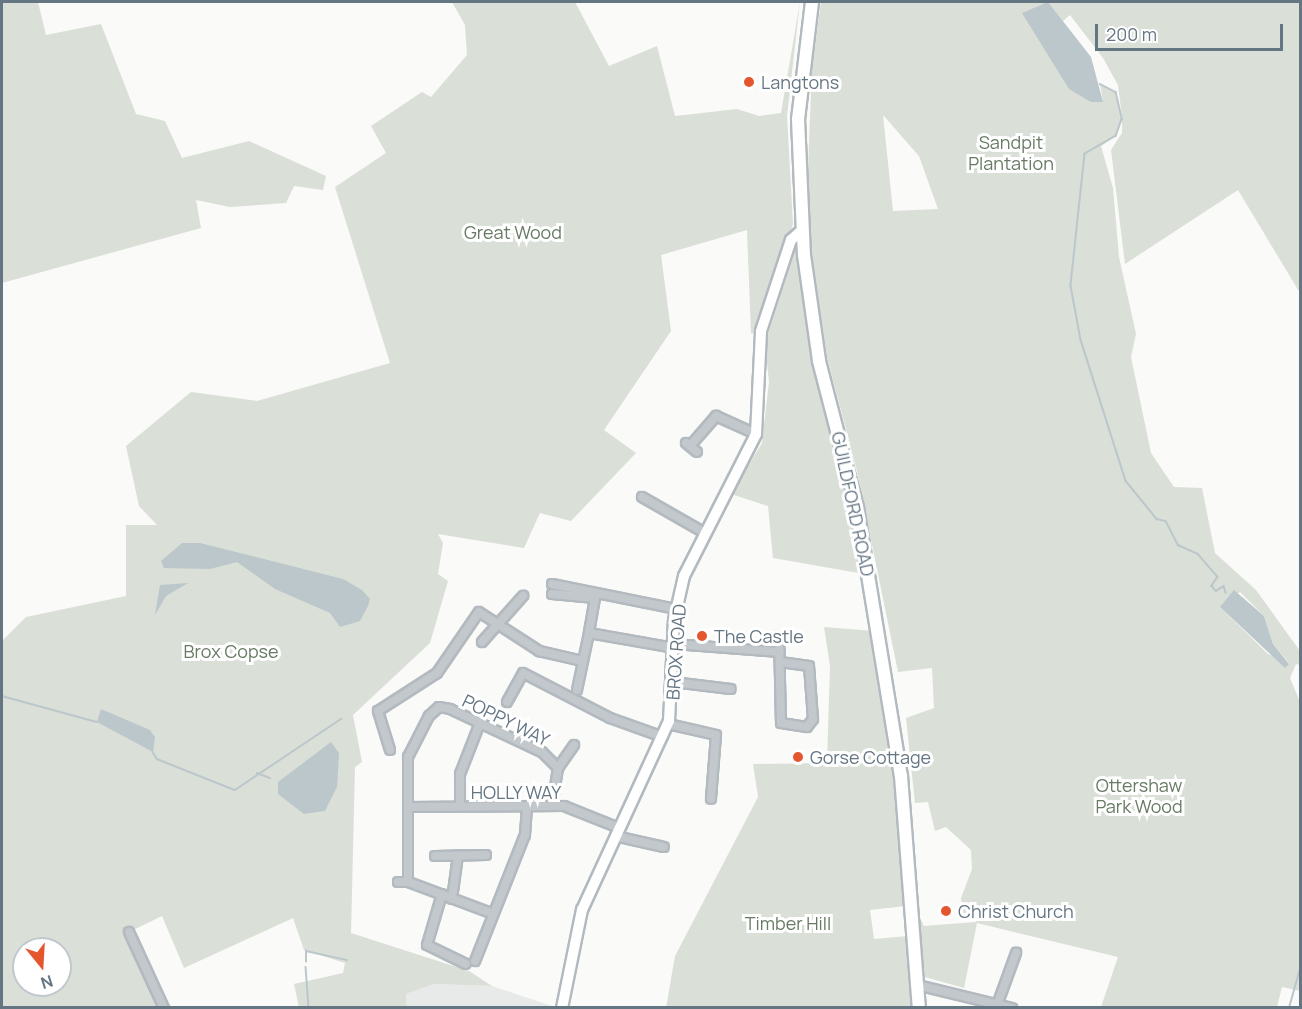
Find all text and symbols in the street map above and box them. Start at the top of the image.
scale bar [1098,12,1286,50]
text: 200 m [1106,22,1157,46]
place label: Langtons [761,71,839,93]
marker: Langtons [742,75,756,89]
park label: Sandpit Plantation [968,132,1054,174]
park label: Great Wood [464,221,562,243]
street label: GUILDFORD ROAD [827,430,879,578]
street label: BROX ROAD [662,603,690,701]
place label: The Castle [714,625,804,647]
marker: The Castle [695,629,709,643]
park label: Brox Copse [184,640,278,662]
street label: POPPY WAY [459,689,553,751]
place label: Gorse Cottage [810,746,931,768]
marker: Gorse Cottage [791,750,805,764]
park label: Ottershaw Park Wood [1095,775,1183,818]
street label: HOLLY WAY [470,781,562,803]
place label: Christ Church [958,900,1074,922]
marker: Christ Church [939,904,953,918]
park label: Timber Hill [745,912,831,934]
north arrow [12,937,72,997]
text: N [38,970,56,994]

